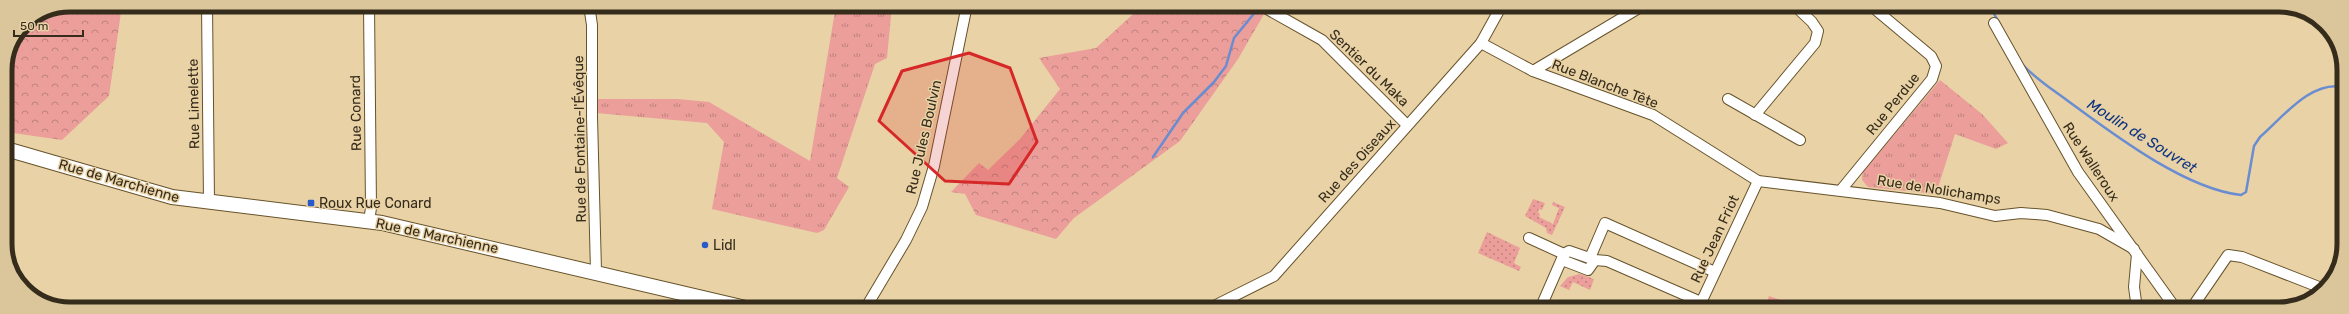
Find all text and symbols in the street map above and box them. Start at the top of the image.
scale bar [14,12,83,38]
text: 50 m [20,19,48,33]
street label: Sentier du Maka [1326,26,1412,110]
street label: Rue de Fontaine-l'Évêque [569,55,590,223]
street label: Rue Blanche Tête [1549,56,1661,112]
street label: Rue Limelette [185,59,203,149]
street label: Rue Perdue [1863,69,1923,139]
street label: Rue Conard [347,75,365,151]
street label: Rue Jules Boulvin [903,78,945,196]
water label: Moulin de Souvret [2084,95,2200,177]
street label: Rue des Oiseaux [1315,115,1399,207]
street label: Rue Walleroux [2059,119,2123,205]
street label: Rue de Marchienne [57,156,181,206]
street label: Rue de Nolichamps [1876,172,2002,208]
street label: Rue Jean Friot [1687,192,1743,286]
place label: Roux Rue Conard [319,195,431,212]
marker: Roux Rue Conard [306,198,316,208]
street label: Rue de Marchienne [374,215,500,257]
place label: Lidl [713,237,736,254]
marker: Lidl [700,240,710,250]

